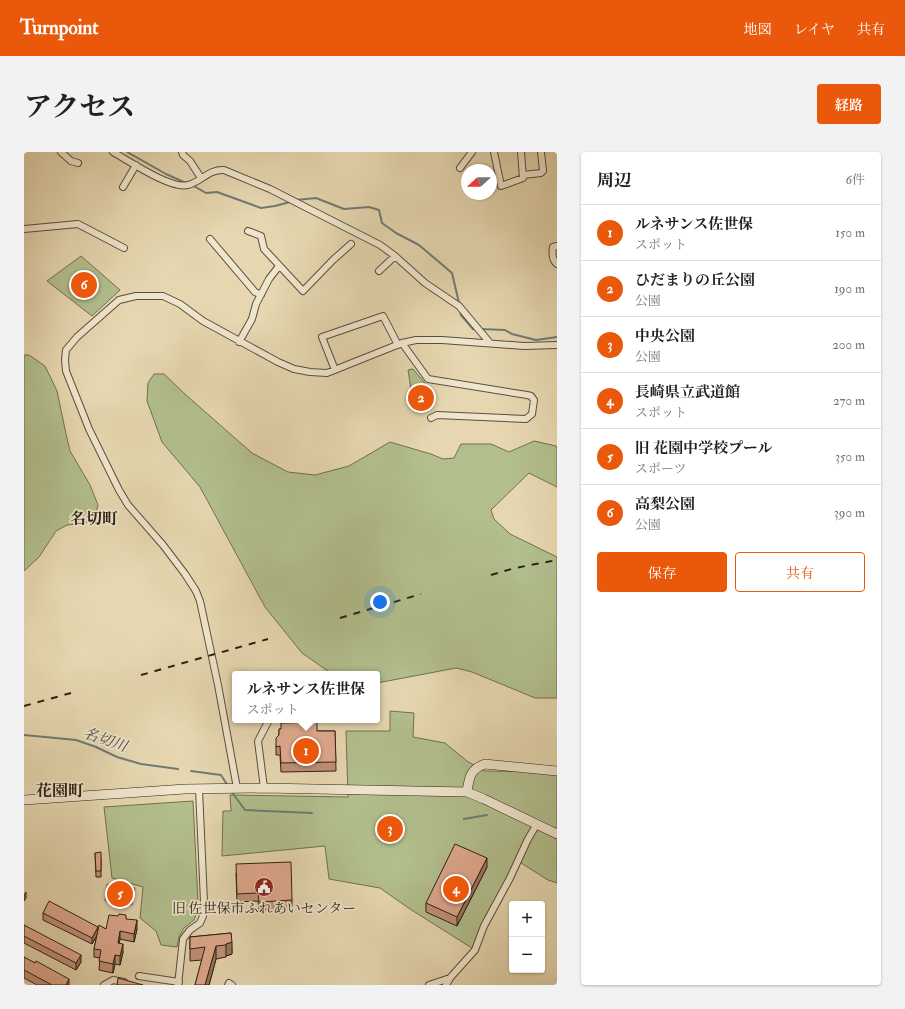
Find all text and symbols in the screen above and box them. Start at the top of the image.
text: Turnpoint [20,16,98,40]
text: 地図 [744,21,772,38]
text: レイヤ [794,21,835,38]
text: 共有 [857,21,885,38]
button: 経路 [817,84,881,124]
text: アクセス [24,90,135,125]
north arrow [461,164,497,200]
text: 周辺 [597,170,631,191]
text: 6件 [845,172,865,188]
text: ルネサンス佐世保 [635,215,753,234]
text: 1 [608,225,612,241]
text: 150 m [835,225,865,241]
text: スポット [635,237,687,253]
pin: 6 [71,270,97,300]
text: ひだまりの丘公園 [635,271,755,290]
text: 2 [607,281,613,297]
text: 190 m [834,281,865,297]
text: 公園 [635,293,661,309]
text: 中央公園 [635,327,695,346]
text: 3 [608,337,613,353]
text: 200 m [832,337,865,353]
text: 公園 [635,349,661,365]
pin: 2 [408,383,434,413]
text: 長崎県立武道館 [635,383,740,402]
text: 4 [606,393,614,409]
text: 270 m [833,393,865,409]
text: スポット [635,405,687,421]
text: 旧 花園中学校プール [635,439,772,458]
text: 5 [607,449,613,465]
text: 350 m [835,449,865,465]
text: スポーツ [635,461,686,477]
text: 高梨公園 [635,495,695,514]
text: 6 [607,505,613,521]
text: 390 m [834,505,865,521]
district label: 名切町 [70,509,118,529]
text: 公園 [635,517,661,533]
button: 保存 [597,552,727,592]
button: 共有 [735,552,865,592]
your location [370,592,390,612]
popup [232,671,380,723]
text: ルネサンス佐世保 [247,680,365,699]
text: スポット [247,702,299,718]
water label: 名切川 [81,724,131,757]
pin: 1 [293,736,319,766]
district label: 花園町 [36,781,84,801]
pin: 3 [377,814,403,844]
pin: 4 [443,874,469,904]
public building icon: 旧 佐世保市ふれあいセンター [253,876,275,898]
pin: 5 [107,879,133,909]
place label: 旧 佐世保市ふれあいセンター [172,900,356,917]
map controls [509,901,545,973]
button: + [509,901,545,937]
button: − [509,937,545,973]

